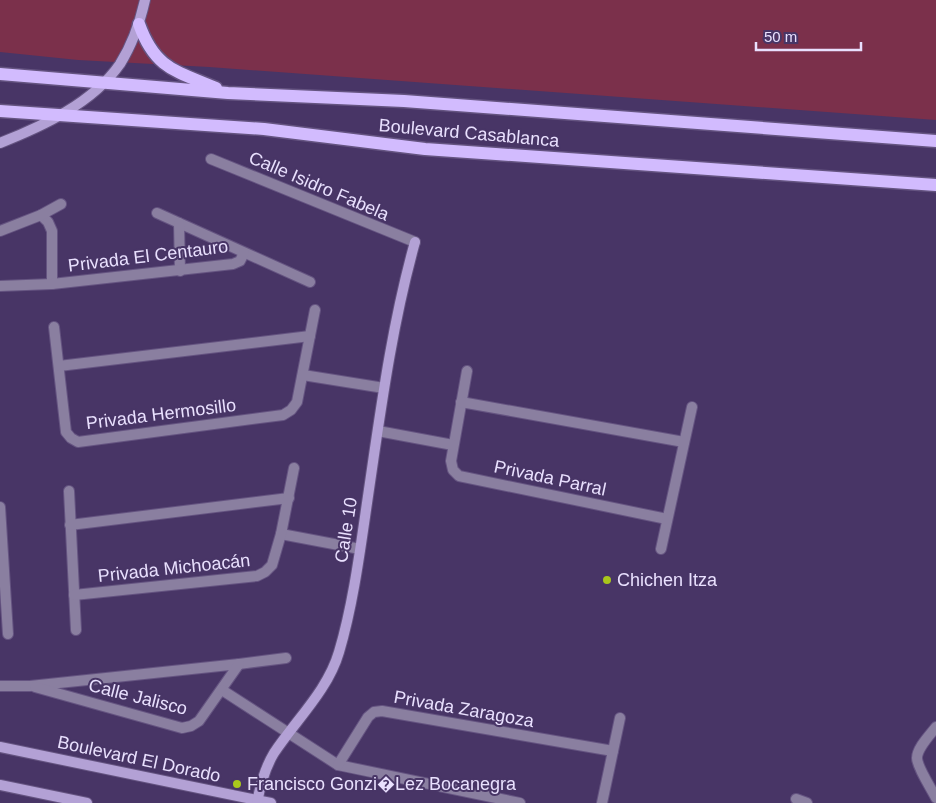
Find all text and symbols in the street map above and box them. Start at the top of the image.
scale bar [756,20,861,52]
text: 50 m [764,28,797,45]
street label: Boulevard Casablanca [378,115,561,151]
street label: Calle Isidro Fabela [246,147,393,225]
street label: Privada El Centauro [67,236,229,276]
street label: Privada Hermosillo [85,395,237,433]
street label: Privada Parral [492,456,608,500]
street label: Calle 10 [331,496,361,564]
street label: Privada Michoacán [97,550,251,586]
place label: Chichen Itza [617,570,718,590]
marker: Chichen Itza [601,574,613,586]
street label: Calle Jalisco [87,675,189,719]
street label: Privada Zaragoza [392,687,537,731]
street label: Boulevard El Dorado [56,732,222,786]
place label: Francisco Gonzi�Lez Bocanegra [247,774,517,794]
marker: Francisco Gonzi�Lez Bocanegra [231,778,243,790]

